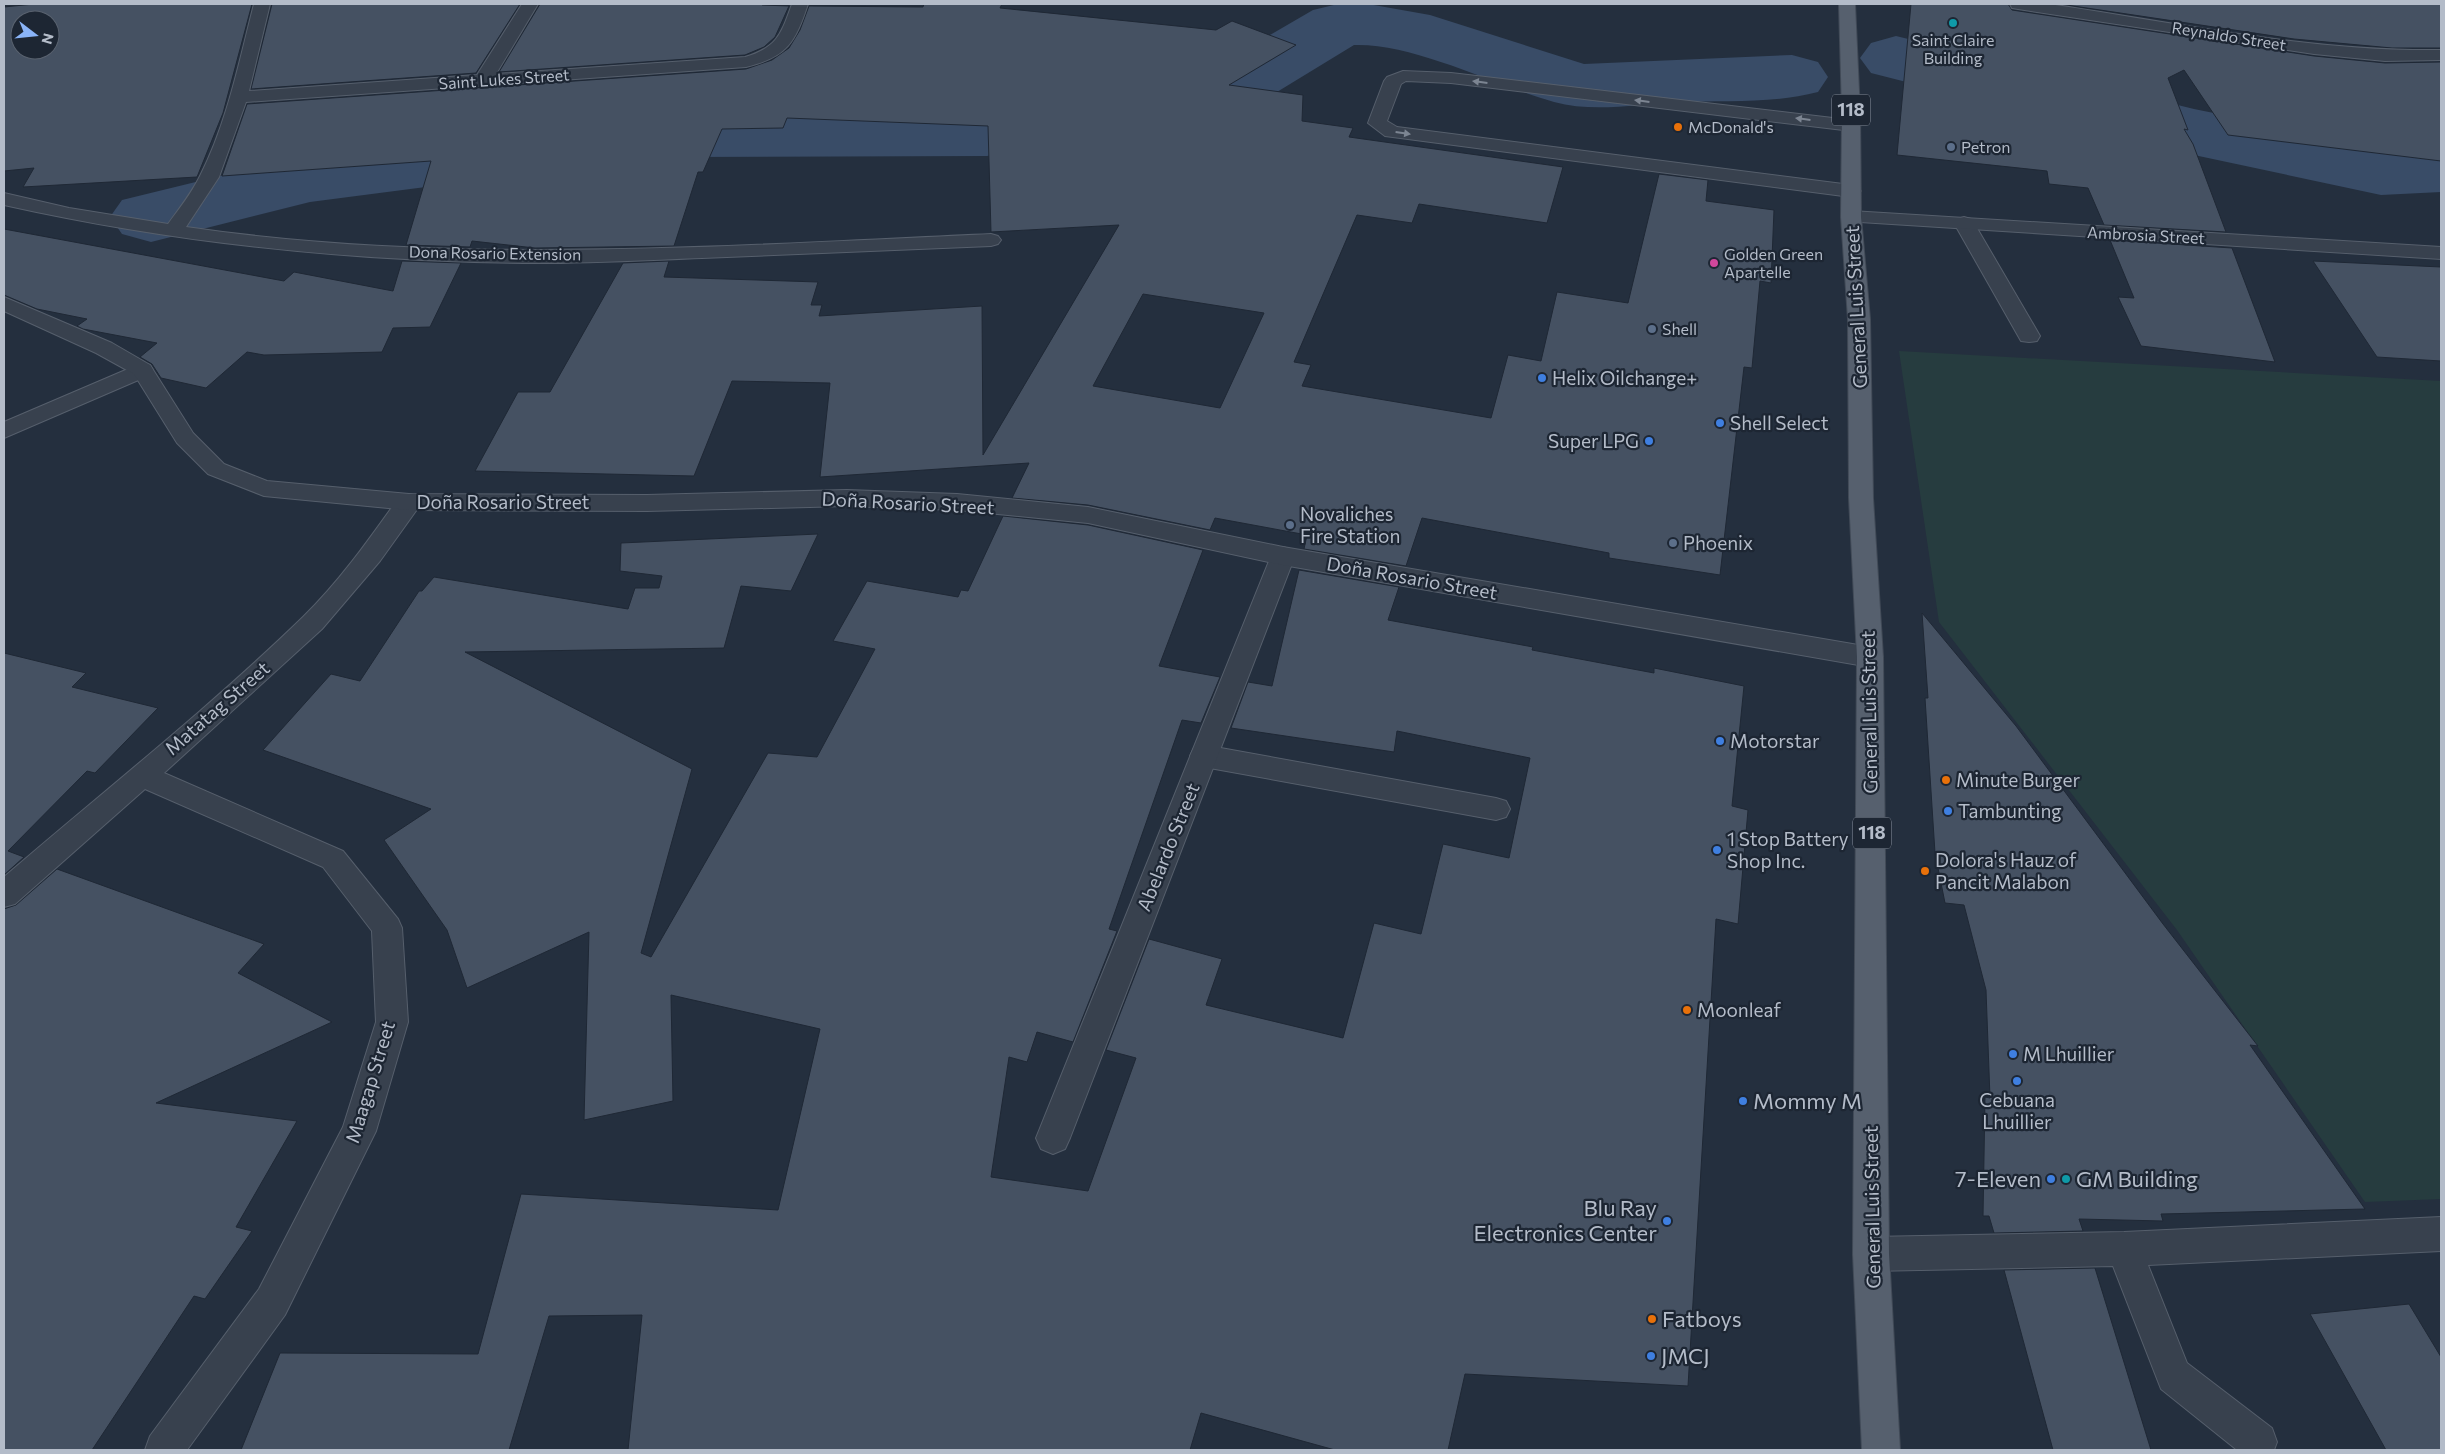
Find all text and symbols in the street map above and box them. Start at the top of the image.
north arrow [10,10,60,60]
marker: Saint Claire Building [1947,17,1959,29]
street label: Reynaldo Street [2171,17,2288,54]
place label: Saint Claire Building [1912,30,1994,67]
text: N [38,31,58,46]
street label: Saint Lukes Street [438,64,570,93]
one-way arrow [1472,78,1488,86]
road number: 118 [1832,94,1870,126]
one-way arrow [1633,96,1649,104]
one-way arrow [1795,115,1811,123]
place label: McDonald's [1688,117,1774,136]
marker: McDonald's [1672,121,1684,133]
one-way arrow [1395,129,1411,137]
place label: Petron [1961,137,2011,156]
marker: Petron [1945,141,1957,153]
street label: Ambrosia Street [2087,222,2206,247]
street label: General Luis Street [1840,225,1871,389]
street label: Dona Rosario Extension [409,241,581,264]
place label: Golden Green Apartelle [1724,244,1823,281]
marker: Golden Green Apartelle [1708,257,1720,269]
place label: Shell [1662,319,1697,338]
marker: Shell [1646,323,1658,335]
place label: Helix Oilchange+ [1552,366,1697,389]
marker: Helix Oilchange+ [1536,372,1548,384]
place label: Shell Select [1730,411,1829,434]
marker: Shell Select [1714,417,1726,429]
place label: Super LPG [1548,429,1639,452]
marker: Super LPG [1643,435,1655,447]
street label: Doña Rosario Street [821,486,995,519]
street label: Doña Rosario Street [417,490,590,513]
place label: Novaliches Fire Station [1300,502,1400,547]
marker: Novaliches Fire Station [1284,519,1296,531]
place label: Phoenix [1683,531,1753,554]
marker: Phoenix [1667,537,1679,549]
street label: Doña Rosario Street [1325,551,1499,604]
street label: General Luis Street [1856,630,1881,794]
street label: Matatag Street [160,656,274,759]
place label: Motorstar [1730,729,1820,752]
marker: Motorstar [1714,735,1726,747]
place label: Minute Burger [1956,768,2080,791]
marker: Minute Burger [1940,774,1952,786]
street label: Abelardo Street [1131,779,1204,914]
place label: Tambunting [1958,799,2062,822]
marker: Tambunting [1942,805,1954,817]
road number: 118 [1853,818,1891,848]
place label: 1 Stop Battery Shop Inc. [1727,827,1849,872]
marker: 1 Stop Battery Shop Inc. [1711,844,1723,856]
place label: Dolora's Hauz of Pancit Malabon [1935,848,2077,893]
marker: Dolora's Hauz of Pancit Malabon [1919,865,1931,877]
place label: Moonleaf [1697,998,1782,1021]
marker: Moonleaf [1681,1004,1693,1016]
street label: Maagap Street [340,1018,399,1146]
place label: M Lhuillier [2023,1042,2115,1065]
marker: M Lhuillier [2007,1048,2019,1060]
marker: Cebuana Lhuillier [2011,1075,2023,1087]
place label: Mommy M [1753,1087,1862,1114]
place label: Cebuana Lhuillier [1979,1088,2055,1133]
marker: Mommy M [1737,1095,1749,1107]
street label: General Luis Street [1859,1125,1884,1289]
place label: 7-Eleven [1955,1165,2041,1192]
place label: GM Building [2076,1165,2198,1192]
marker: 7-Eleven [2045,1173,2057,1185]
marker: GM Building [2060,1173,2072,1185]
place label: Blu Ray Electronics Center [1473,1194,1657,1246]
marker: Blu Ray Electronics Center [1661,1215,1673,1227]
place label: Fatboys [1662,1305,1742,1332]
marker: Fatboys [1646,1313,1658,1325]
place label: JMCJ [1661,1342,1710,1369]
marker: JMCJ [1645,1350,1657,1362]

